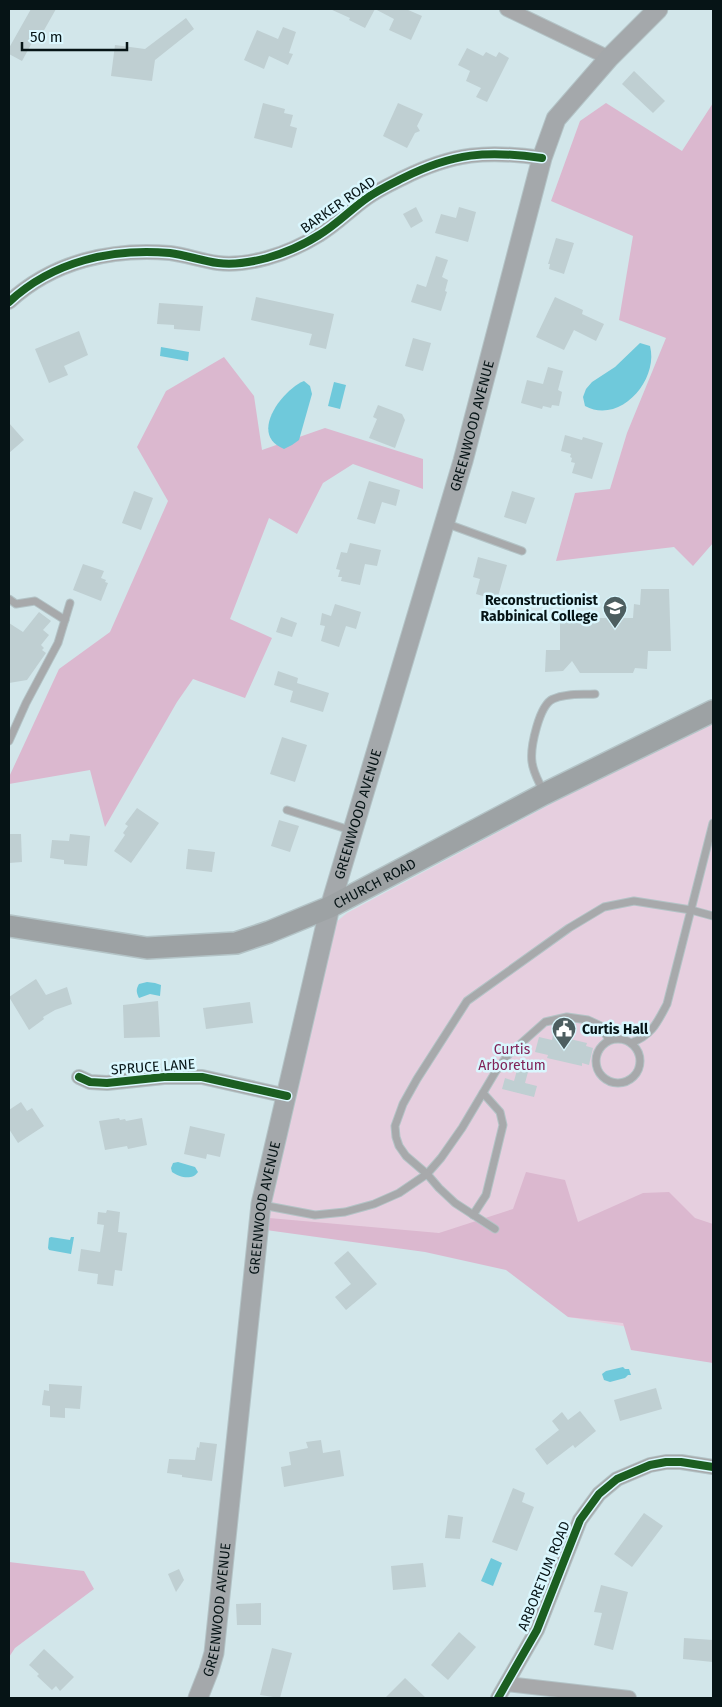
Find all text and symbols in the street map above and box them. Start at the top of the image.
scale bar [22,20,128,52]
text: 50 m [30,28,63,46]
street label: BARKER ROAD [297,173,379,237]
street label: GREENWOOD AVENUE [446,358,497,493]
place label: Reconstructionist Rabbinical College [481,592,599,625]
school or university icon: Reconstructionist Rabbinical College [602,595,628,629]
street label: GREENWOOD AVENUE [330,747,385,881]
street label: CHURCH ROAD [330,855,419,912]
public building icon: Curtis Hall [551,1016,577,1050]
place label: Curtis Hall [582,1021,649,1038]
park label: Curtis Arboretum [478,1041,546,1074]
street label: SPRUCE LANE [110,1056,196,1078]
street label: GREENWOOD AVENUE [245,1139,284,1275]
street label: ARBORETUM ROAD [514,1519,574,1633]
street label: GREENWOOD AVENUE [199,1542,234,1679]

